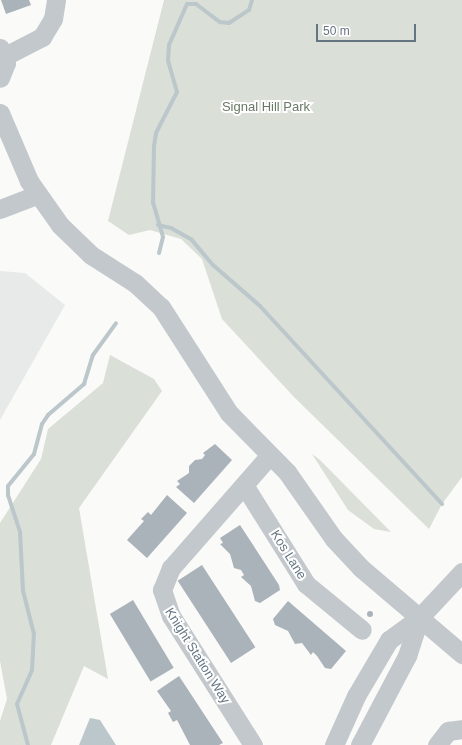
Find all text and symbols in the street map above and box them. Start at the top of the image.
scale bar [318,16,418,42]
text: 50 m [323,24,350,38]
park label: Signal Hill Park [222,99,310,115]
street label: Kos Lane [267,528,309,582]
street label: Knight Station Way [161,605,233,707]

